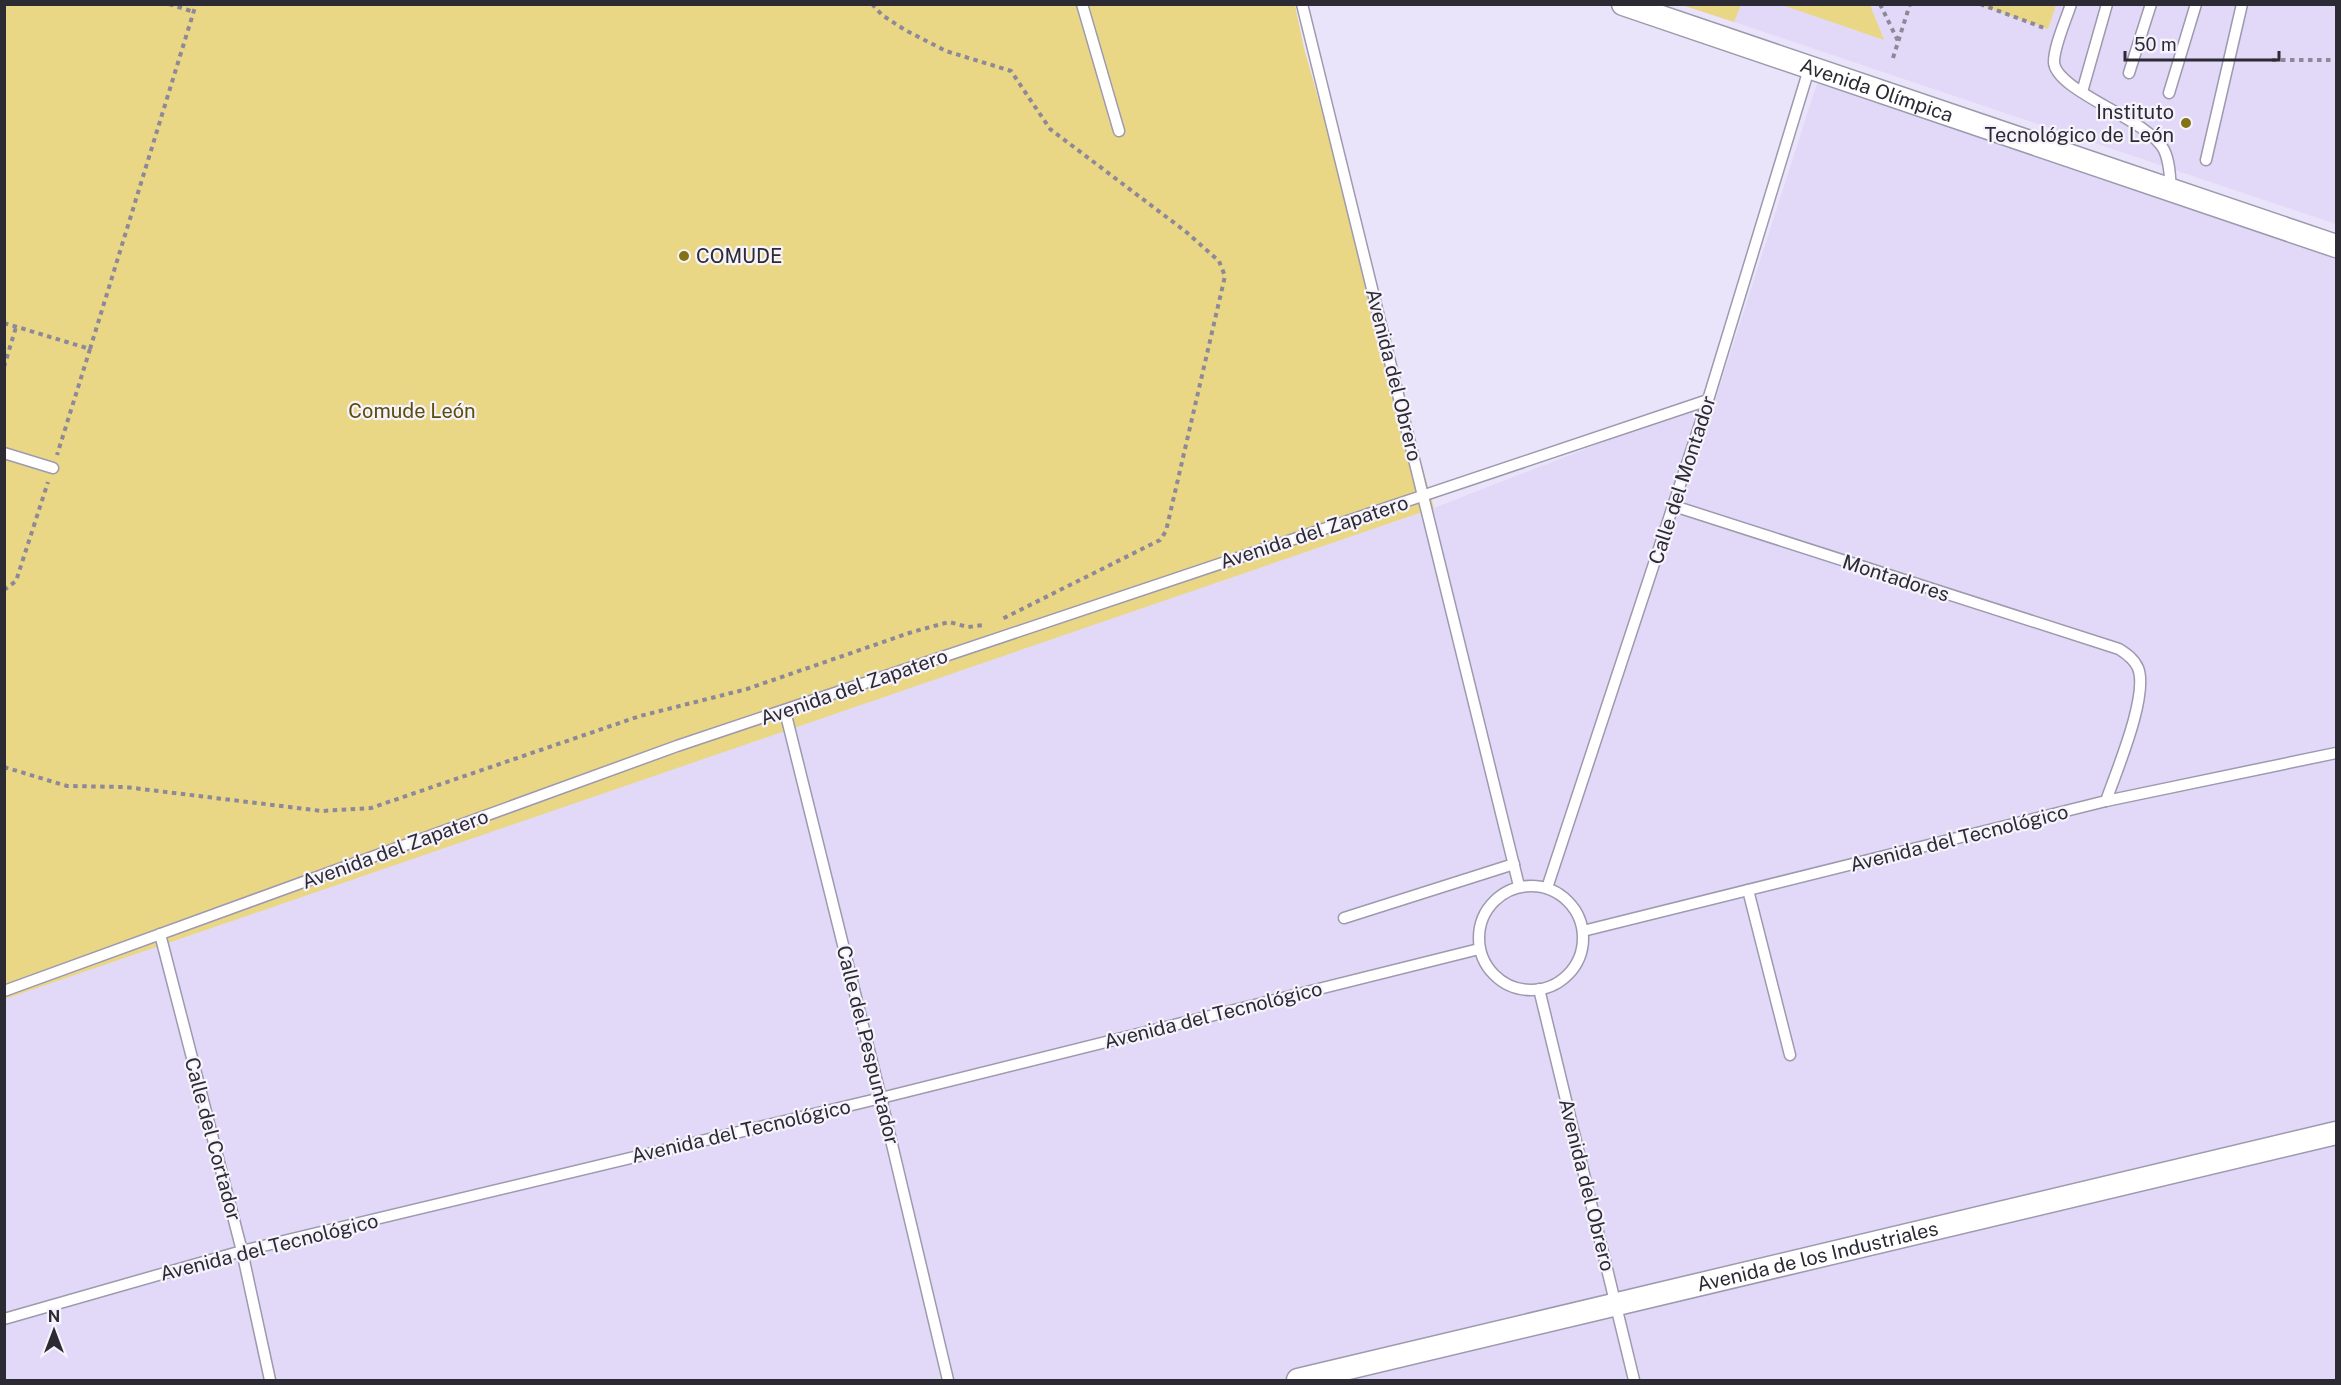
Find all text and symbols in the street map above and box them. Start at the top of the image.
scale bar [2125,24,2280,62]
text: 50 m [2134,34,2177,55]
street label: Avenida Olímpica [1797,53,1956,127]
place label: Instituto Tecnológico de León [1984,100,2174,147]
marker: Instituto Tecnológico de León [2179,116,2193,130]
place label: COMUDE [696,244,782,268]
marker: COMUDE [677,249,691,263]
street label: Avenida del Obrero [1361,286,1427,464]
street label: Calle del Montador [1643,393,1721,567]
park label: Comude León [348,399,476,423]
street label: Avenida del Zapatero [1217,490,1411,574]
street label: Montadores [1839,549,1953,607]
street label: Avenida del Zapatero [757,644,951,730]
street label: Avenida del Tecnológico [1847,799,2071,877]
street label: Avenida del Zapatero [299,804,491,894]
street label: Calle del Pespuntador [832,943,904,1147]
street label: Avenida del Tecnológico [1101,976,1325,1054]
street label: Calle del Cortador [180,1055,246,1224]
street label: Avenida del Tecnológico [629,1094,853,1168]
street label: Avenida del Obrero [1554,1096,1620,1274]
street label: Avenida del Tecnológico [157,1208,381,1286]
street label: Avenida de los Industriales [1694,1216,1941,1297]
north arrow [24,1301,84,1361]
text: N [48,1307,60,1326]

